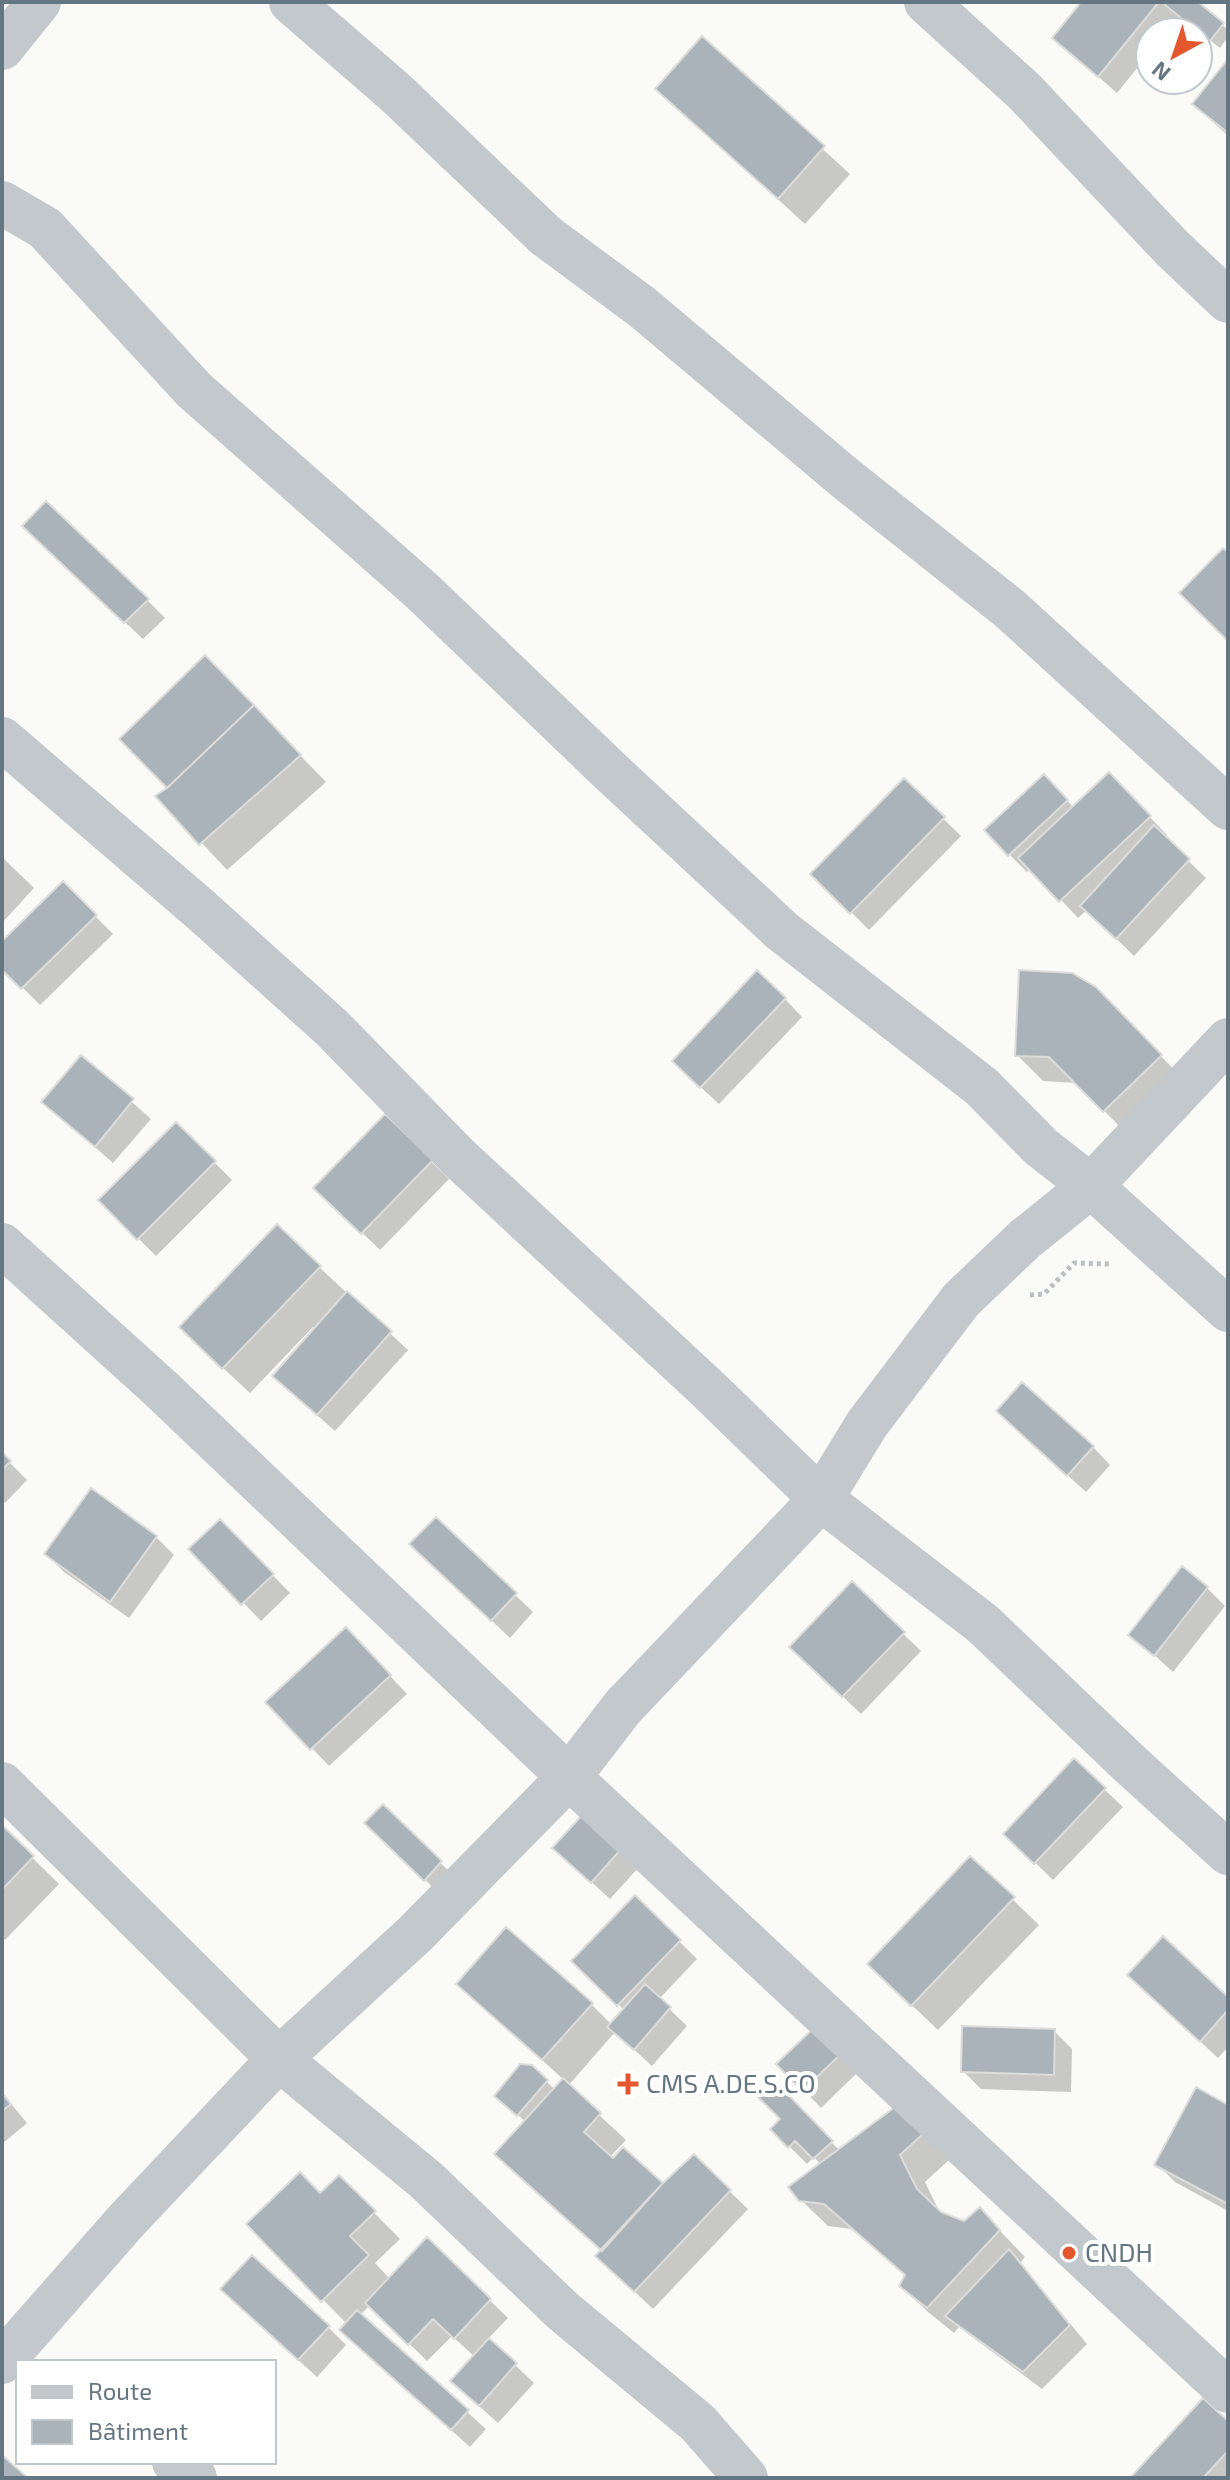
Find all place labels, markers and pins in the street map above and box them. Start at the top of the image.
place label: CMS A.DE.S.CO [646,2067,816,2098]
marker: CMS A.DE.S.CO [617,2073,639,2095]
place label: CNDH [1085,2236,1153,2267]
marker: CNDH [1060,2244,1078,2262]

